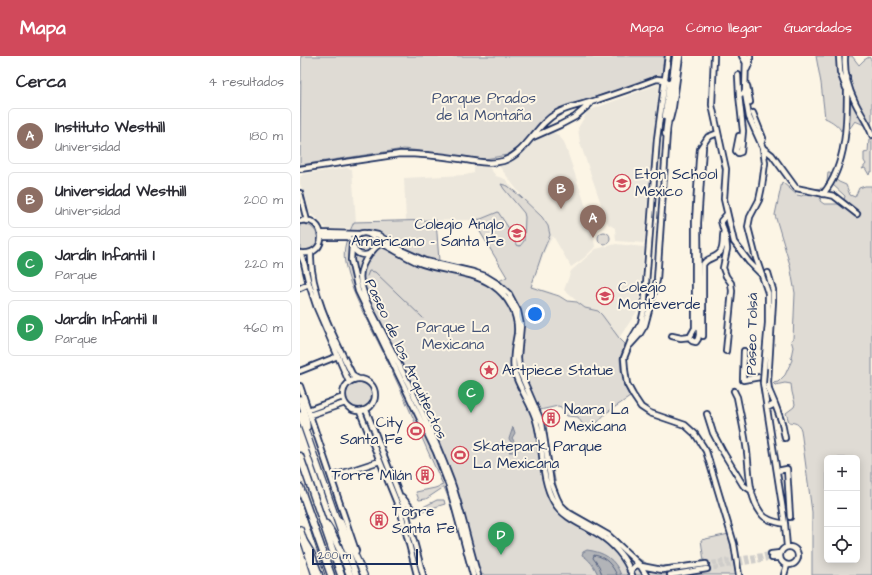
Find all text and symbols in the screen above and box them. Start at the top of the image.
text: Mapa [20,15,66,42]
text: Mapa [630,18,664,38]
text: Cómo llegar [686,18,762,38]
text: Guardados [784,18,852,38]
text: Cerca [16,70,66,94]
text: 4 resultados [208,73,284,91]
park label: Parque Prados de la Montaña [432,88,536,126]
text: Instituto Westhill [55,117,165,138]
text: A [26,127,34,145]
text: 180 m [249,127,283,145]
text: Universidad [55,138,120,156]
place label: Eton School Mexico [635,164,718,202]
school or university icon: Eton School Mexico [612,173,632,193]
pin: B [548,176,574,209]
text: Universidad Westhill [55,181,186,202]
text: B [25,191,35,209]
text: 200 m [244,191,283,209]
text: Universidad [55,202,120,220]
pin: A [580,205,606,238]
place label: Colegio Anglo Americano - Santa Fe [351,214,505,252]
school or university icon: Colegio Anglo Americano - Santa Fe [507,223,527,243]
text: Jardín Infantil I [55,245,155,266]
text: C [25,255,35,273]
text: 220 m [245,255,283,273]
text: Parque [55,266,97,284]
street label: Paseo de los Arquitectos [360,275,453,443]
place label: Colegio Monteverde [618,277,701,315]
school or university icon: Colegio Monteverde [595,286,615,306]
street label: Paseo Tolsá [741,292,763,375]
your location [525,304,545,324]
text: Jardín Infantil II [55,309,157,330]
park label: Parque La Mexicana [417,317,490,355]
text: D [26,319,34,337]
text: 460 m [242,319,283,337]
text: Parque [55,330,97,348]
place icon: Artpiece Statue [479,360,499,380]
place label: Artpiece Statue [502,360,613,381]
pin: C [458,380,484,413]
place label: Naara La Mexicana [564,399,629,437]
building icon: Naara La Mexicana [541,408,561,428]
place label: City Santa Fe [340,412,403,450]
sports icon: City Santa Fe [406,421,426,441]
place label: Skatepark Parque La Mexicana [473,436,602,474]
sports icon: Skatepark Parque La Mexicana [450,445,470,465]
map controls [824,455,860,563]
button: + [824,455,860,491]
place label: Torre Milán [331,465,413,486]
building icon: Torre Milán [415,465,435,485]
button: − [824,491,860,527]
place label: Torre Santa Fe [392,501,455,539]
building icon: Torre Santa Fe [369,510,389,530]
pin: D [488,522,514,555]
button: locate [824,527,860,563]
scale bar [312,547,418,566]
text: 200 m [318,548,351,563]

